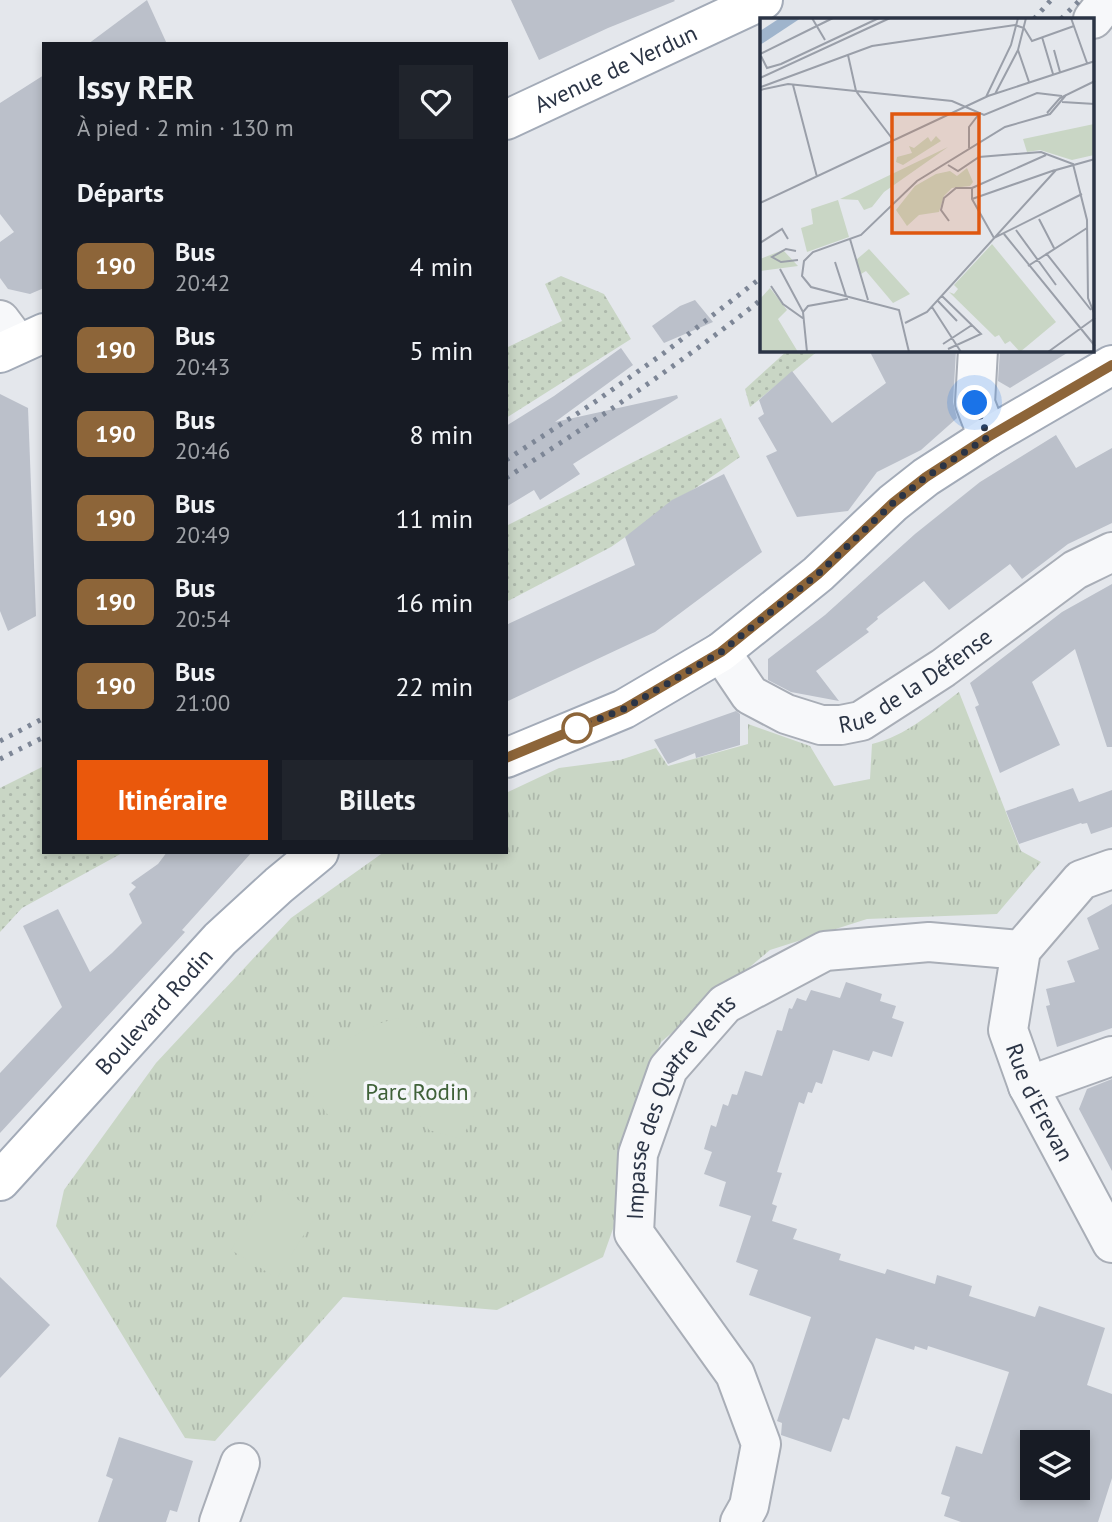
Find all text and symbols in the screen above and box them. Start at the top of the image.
street label: Avenue de Verdun [529,18,701,119]
inset map [760,18,1094,352]
text: Issy RER [77,65,194,108]
button: heart [399,65,473,139]
text: À pied · 2 min · 130 m [77,113,294,142]
text: Départs [77,176,164,209]
text: Bus [175,235,215,268]
text: 190 [95,250,136,281]
text: 4 min [410,250,473,283]
text: 20:42 [175,268,230,297]
text: Bus [175,319,215,352]
text: 190 [95,334,136,365]
text: 5 min [410,334,473,367]
text: 20:43 [175,352,230,381]
your location [957,385,992,420]
text: Bus [175,403,215,436]
text: 190 [95,418,136,449]
text: 8 min [410,418,473,451]
text: 20:46 [175,436,230,465]
text: Bus [175,487,215,520]
text: 190 [95,502,136,533]
text: 11 min [395,502,473,535]
text: 20:49 [175,520,230,549]
text: Bus [175,571,215,604]
text: 190 [95,586,136,617]
text: 16 min [395,586,473,619]
text: 20:54 [175,604,230,633]
street label: Rue de la Défense [836,622,998,739]
text: Bus [175,655,215,688]
text: 190 [95,670,136,701]
text: 22 min [395,670,473,703]
text: 21:00 [175,688,230,717]
unlabelled marker [562,713,592,743]
button: Itinéraire [77,760,268,840]
button: Billets [282,760,473,840]
street label: Boulevard Rodin [89,942,219,1081]
street label: Impasse des Quatre Vents [620,986,740,1220]
street label: Rue d'Erevan [1000,1039,1080,1166]
park label: Parc Rodin [365,1077,469,1106]
map controls [1020,1430,1090,1500]
button: layers [1020,1430,1090,1500]

